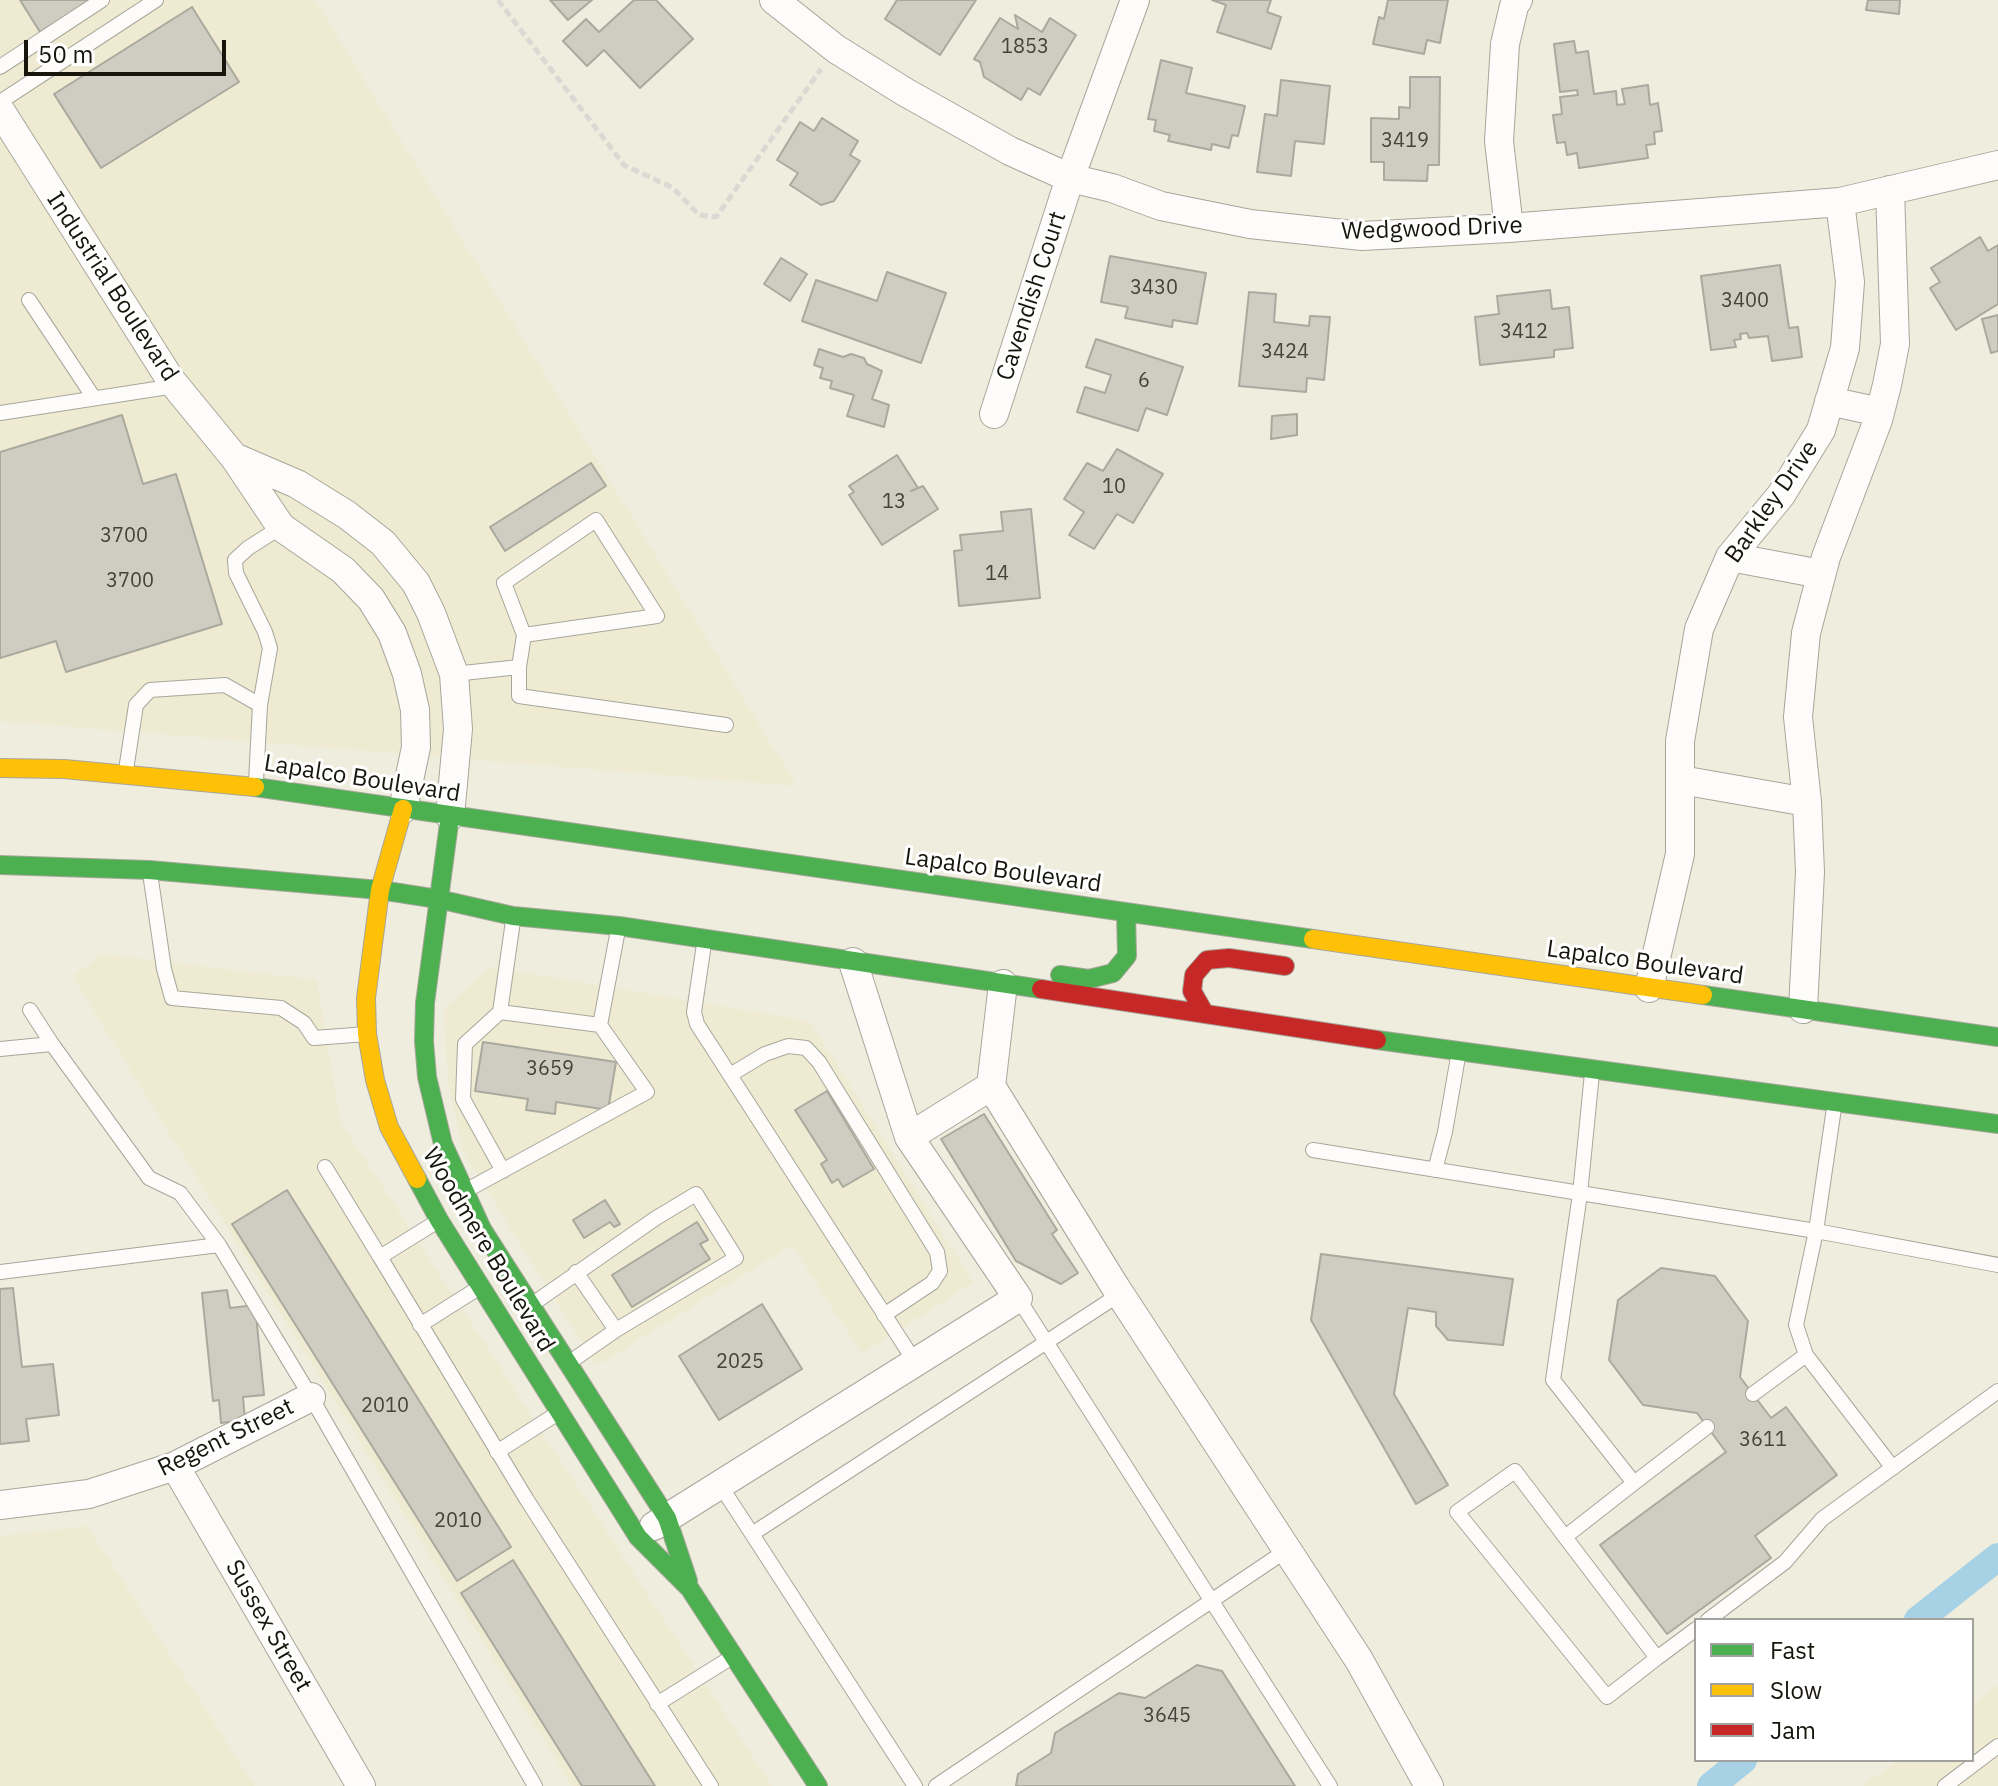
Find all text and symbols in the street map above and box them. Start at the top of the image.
scale bar [28,24,230,74]
house number: 1853 [1001,35,1049,59]
text: 50 m [38,38,93,70]
house number: 3419 [1381,129,1429,153]
street label: Industrial Boulevard [40,187,184,387]
street label: Cavendish Court [991,208,1073,384]
street label: Wedgwood Drive [1341,211,1523,247]
house number: 3430 [1130,276,1178,300]
house number: 3400 [1721,289,1769,313]
house number: 3412 [1500,320,1548,344]
house number: 3424 [1261,340,1309,364]
house number: 6 [1138,369,1150,393]
street label: Barkley Drive [1719,435,1825,569]
house number: 10 [1102,475,1126,499]
house number: 13 [882,490,906,514]
house number: 3700 [100,524,148,548]
house number: 14 [985,562,1009,586]
house number: 3700 [106,569,154,593]
street label: Lapalco Boulevard [262,749,462,809]
street label: Lapalco Boulevard [903,843,1103,899]
street label: Lapalco Boulevard [1545,935,1745,991]
house number: 3659 [526,1057,574,1081]
street label: Woodmere Boulevard [416,1143,560,1357]
house number: 2025 [716,1350,764,1374]
street label: Regent Street [153,1393,299,1483]
house number: 2010 [361,1394,409,1418]
house number: 3611 [1739,1428,1787,1452]
house number: 2010 [434,1509,482,1533]
street label: Sussex Street [219,1555,317,1697]
legend [1694,1618,1974,1762]
text: Fast [1770,1634,1815,1666]
text: Slow [1770,1674,1822,1706]
house number: 3645 [1143,1704,1191,1728]
text: Jam [1770,1714,1816,1746]

